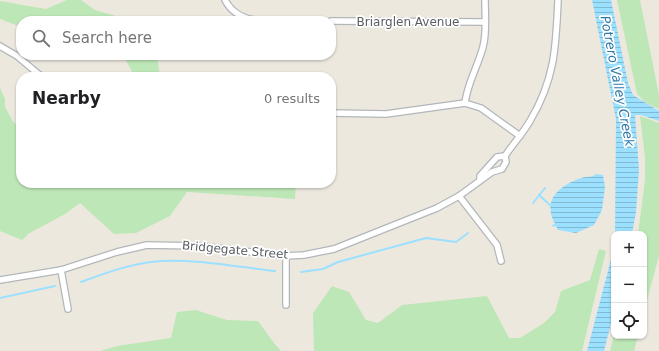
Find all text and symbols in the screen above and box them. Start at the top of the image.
street label: Briarglen Avenue [357,15,459,29]
water label: Potrero Valley Creek [597,15,638,148]
search box [16,16,336,60]
icon: search [30,27,52,49]
text: Search here [62,29,152,47]
text: Nearby [32,88,101,108]
text: 0 results [264,91,320,106]
map controls [611,231,647,339]
button: + [611,231,647,267]
street label: Bridgegate Street [181,238,289,262]
button: − [611,267,647,303]
button: locate [611,303,647,339]

